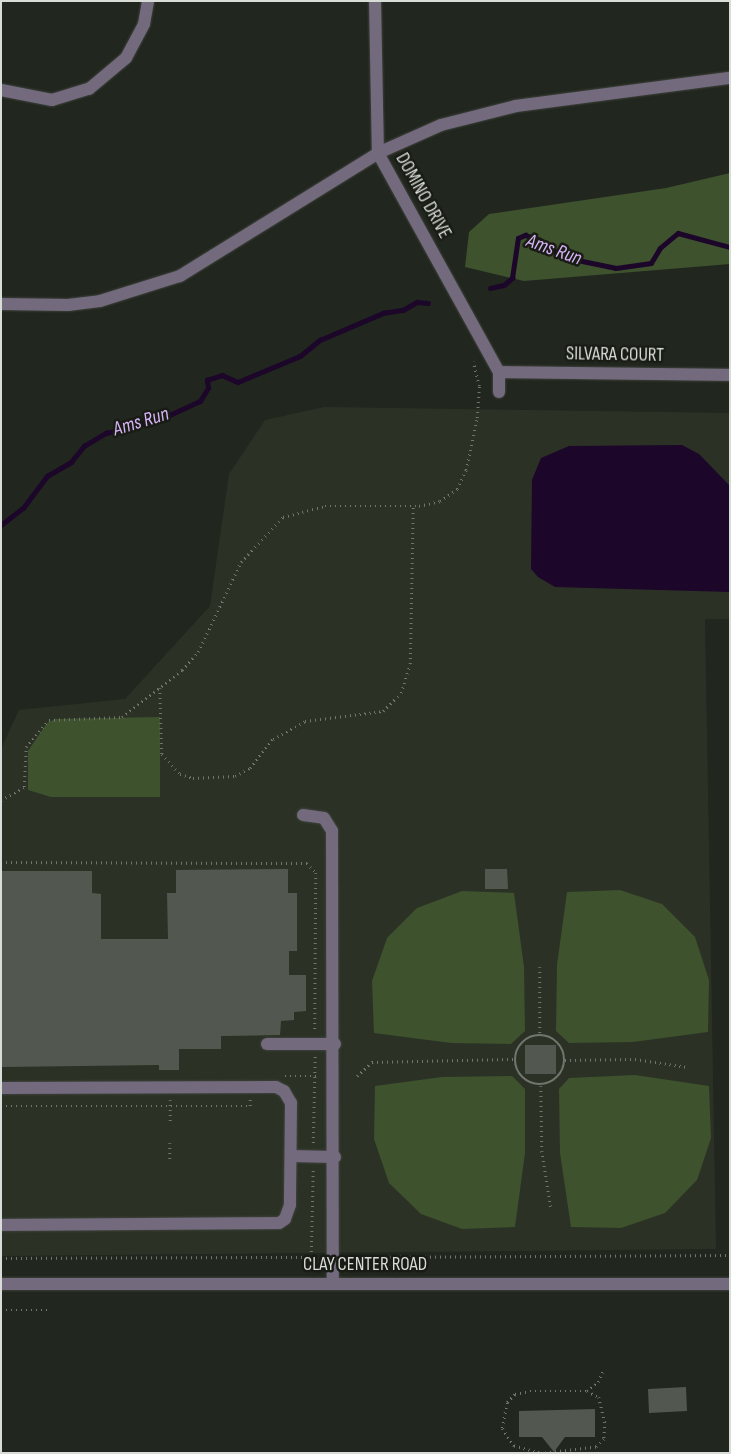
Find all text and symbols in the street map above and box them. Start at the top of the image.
street label: DOMINO DRIVE [390,149,456,243]
water label: Ams Run [523,229,585,271]
street label: SILVARA COURT [566,343,664,367]
water label: Ams Run [110,402,172,442]
street label: CLAY CENTER ROAD [303,1254,427,1276]

